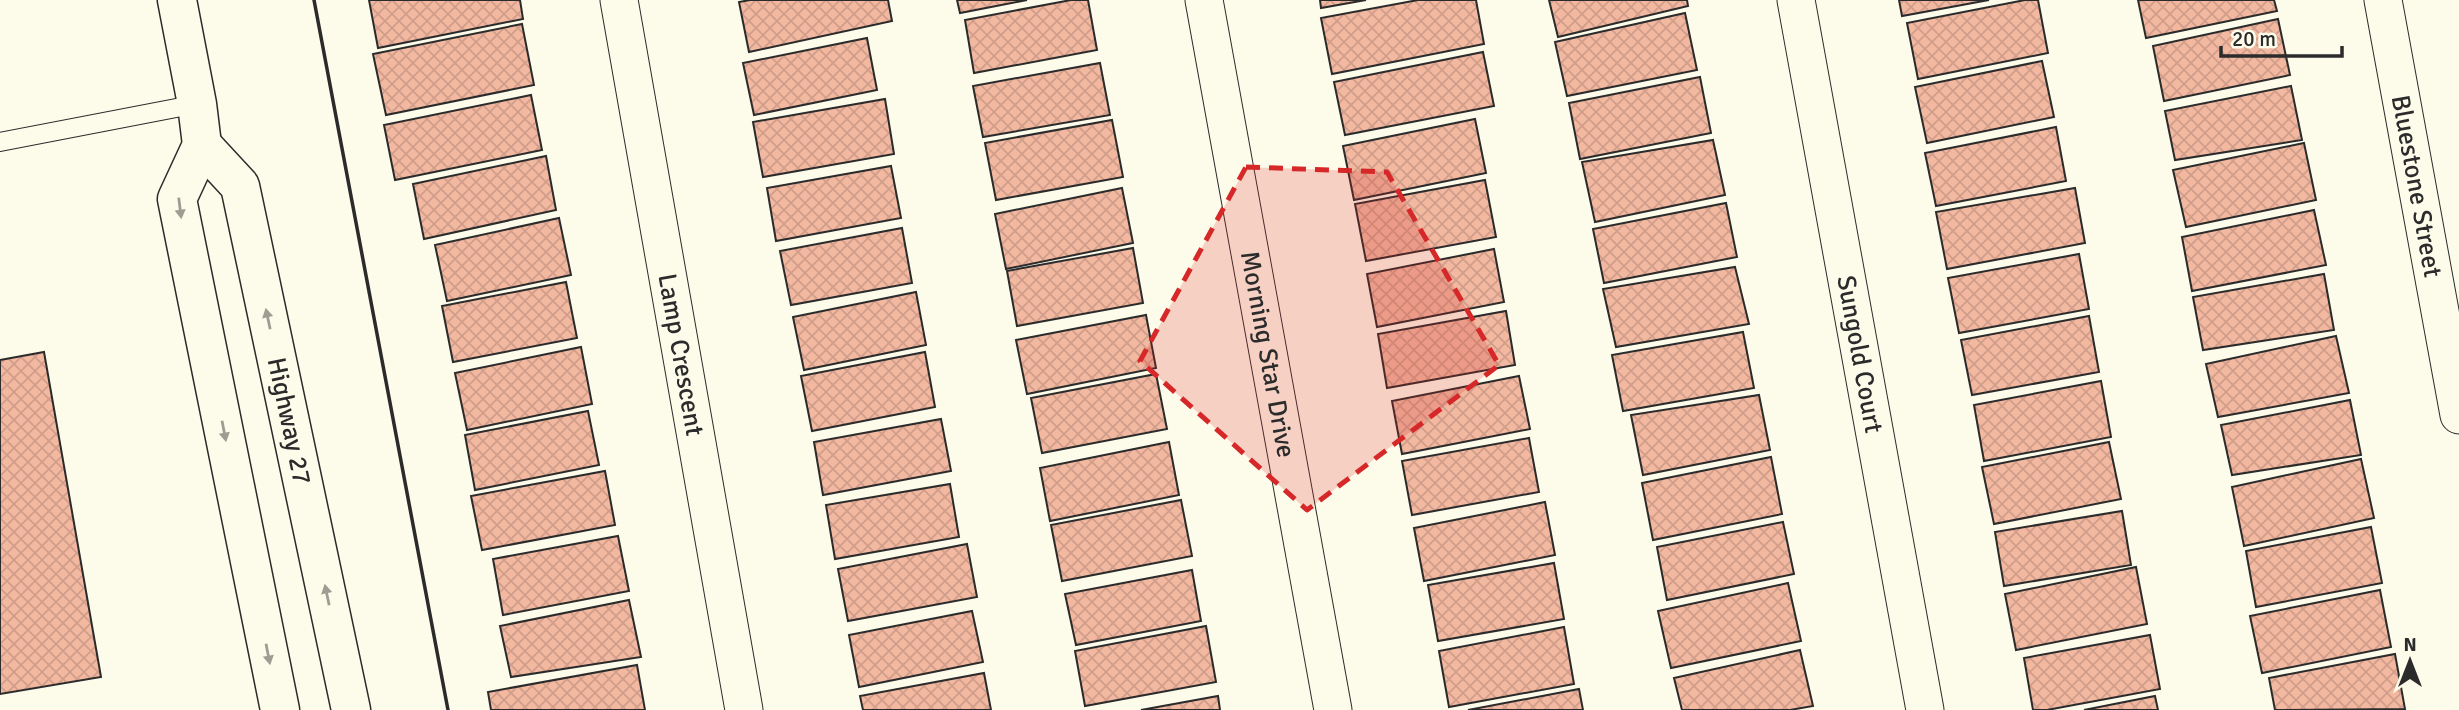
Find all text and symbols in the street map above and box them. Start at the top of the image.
scale bar [2221,14,2342,58]
text: 20 m [2232,26,2276,52]
street label: Bluestone Street [2384,92,2448,280]
one-way arrow [174,197,185,219]
street label: Morning Star Drive [1233,249,1302,460]
street label: Lamp Crescent [650,271,710,438]
street label: Sungold Court [1829,273,1889,436]
one-way arrow [263,308,274,330]
street label: Highway 27 [260,354,318,488]
one-way arrow [218,420,229,442]
one-way arrow [321,584,332,606]
north arrow [2375,626,2445,696]
text: N [2403,633,2417,657]
one-way arrow [263,643,274,665]

